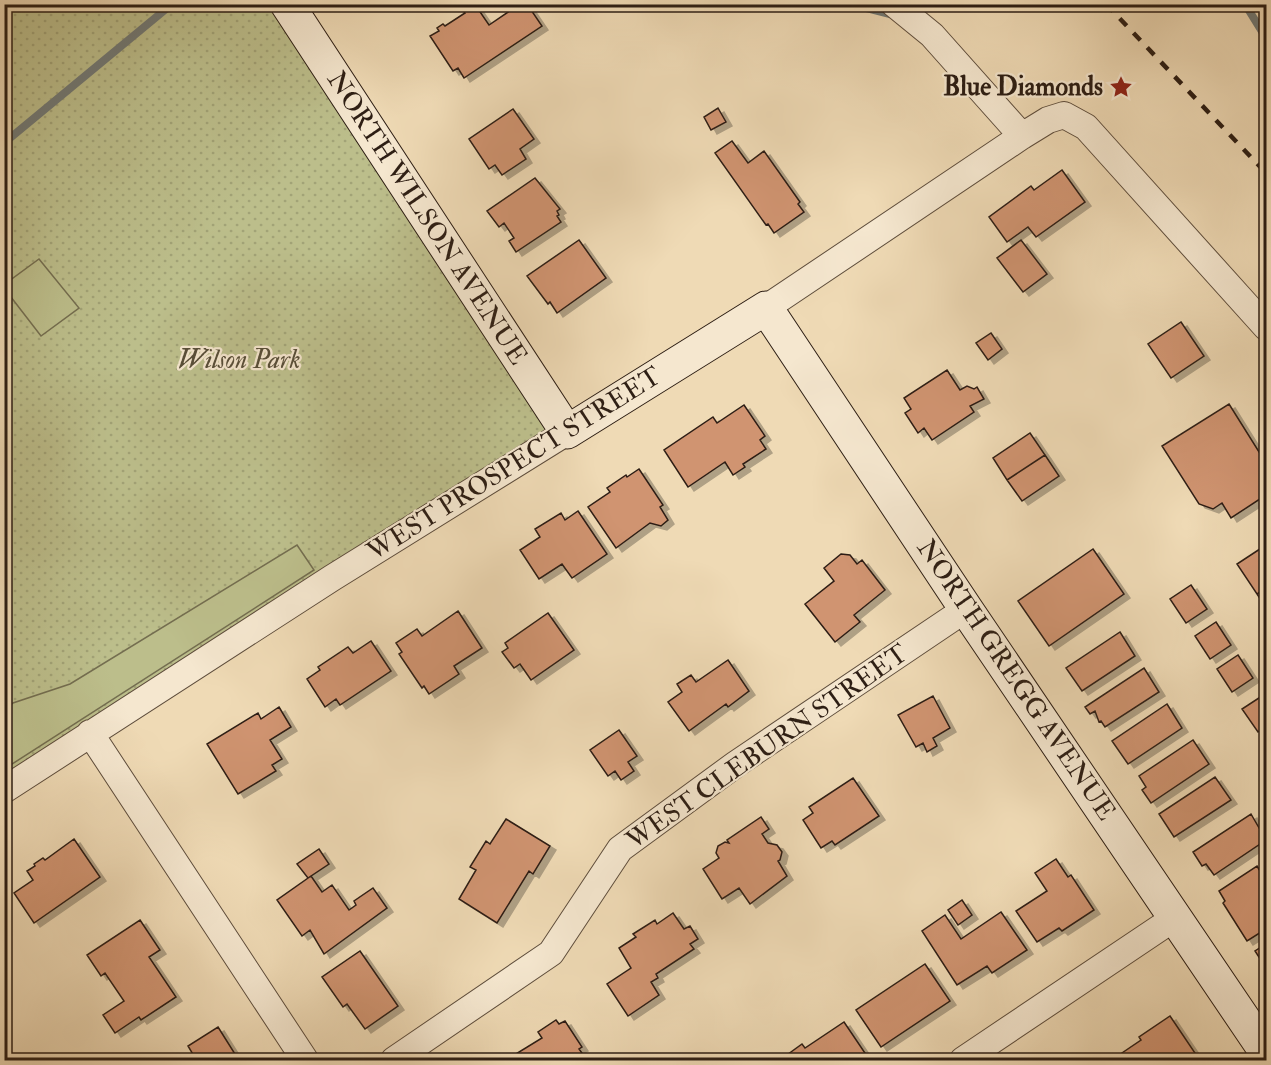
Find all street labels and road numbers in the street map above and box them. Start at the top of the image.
street label: NORTH WILSON AVENUE [320,65,534,371]
street label: WEST PROSPECT STREET [360,360,667,568]
street label: NORTH GREGG AVENUE [910,533,1122,827]
street label: WEST CLEBURN STREET [619,637,914,857]

